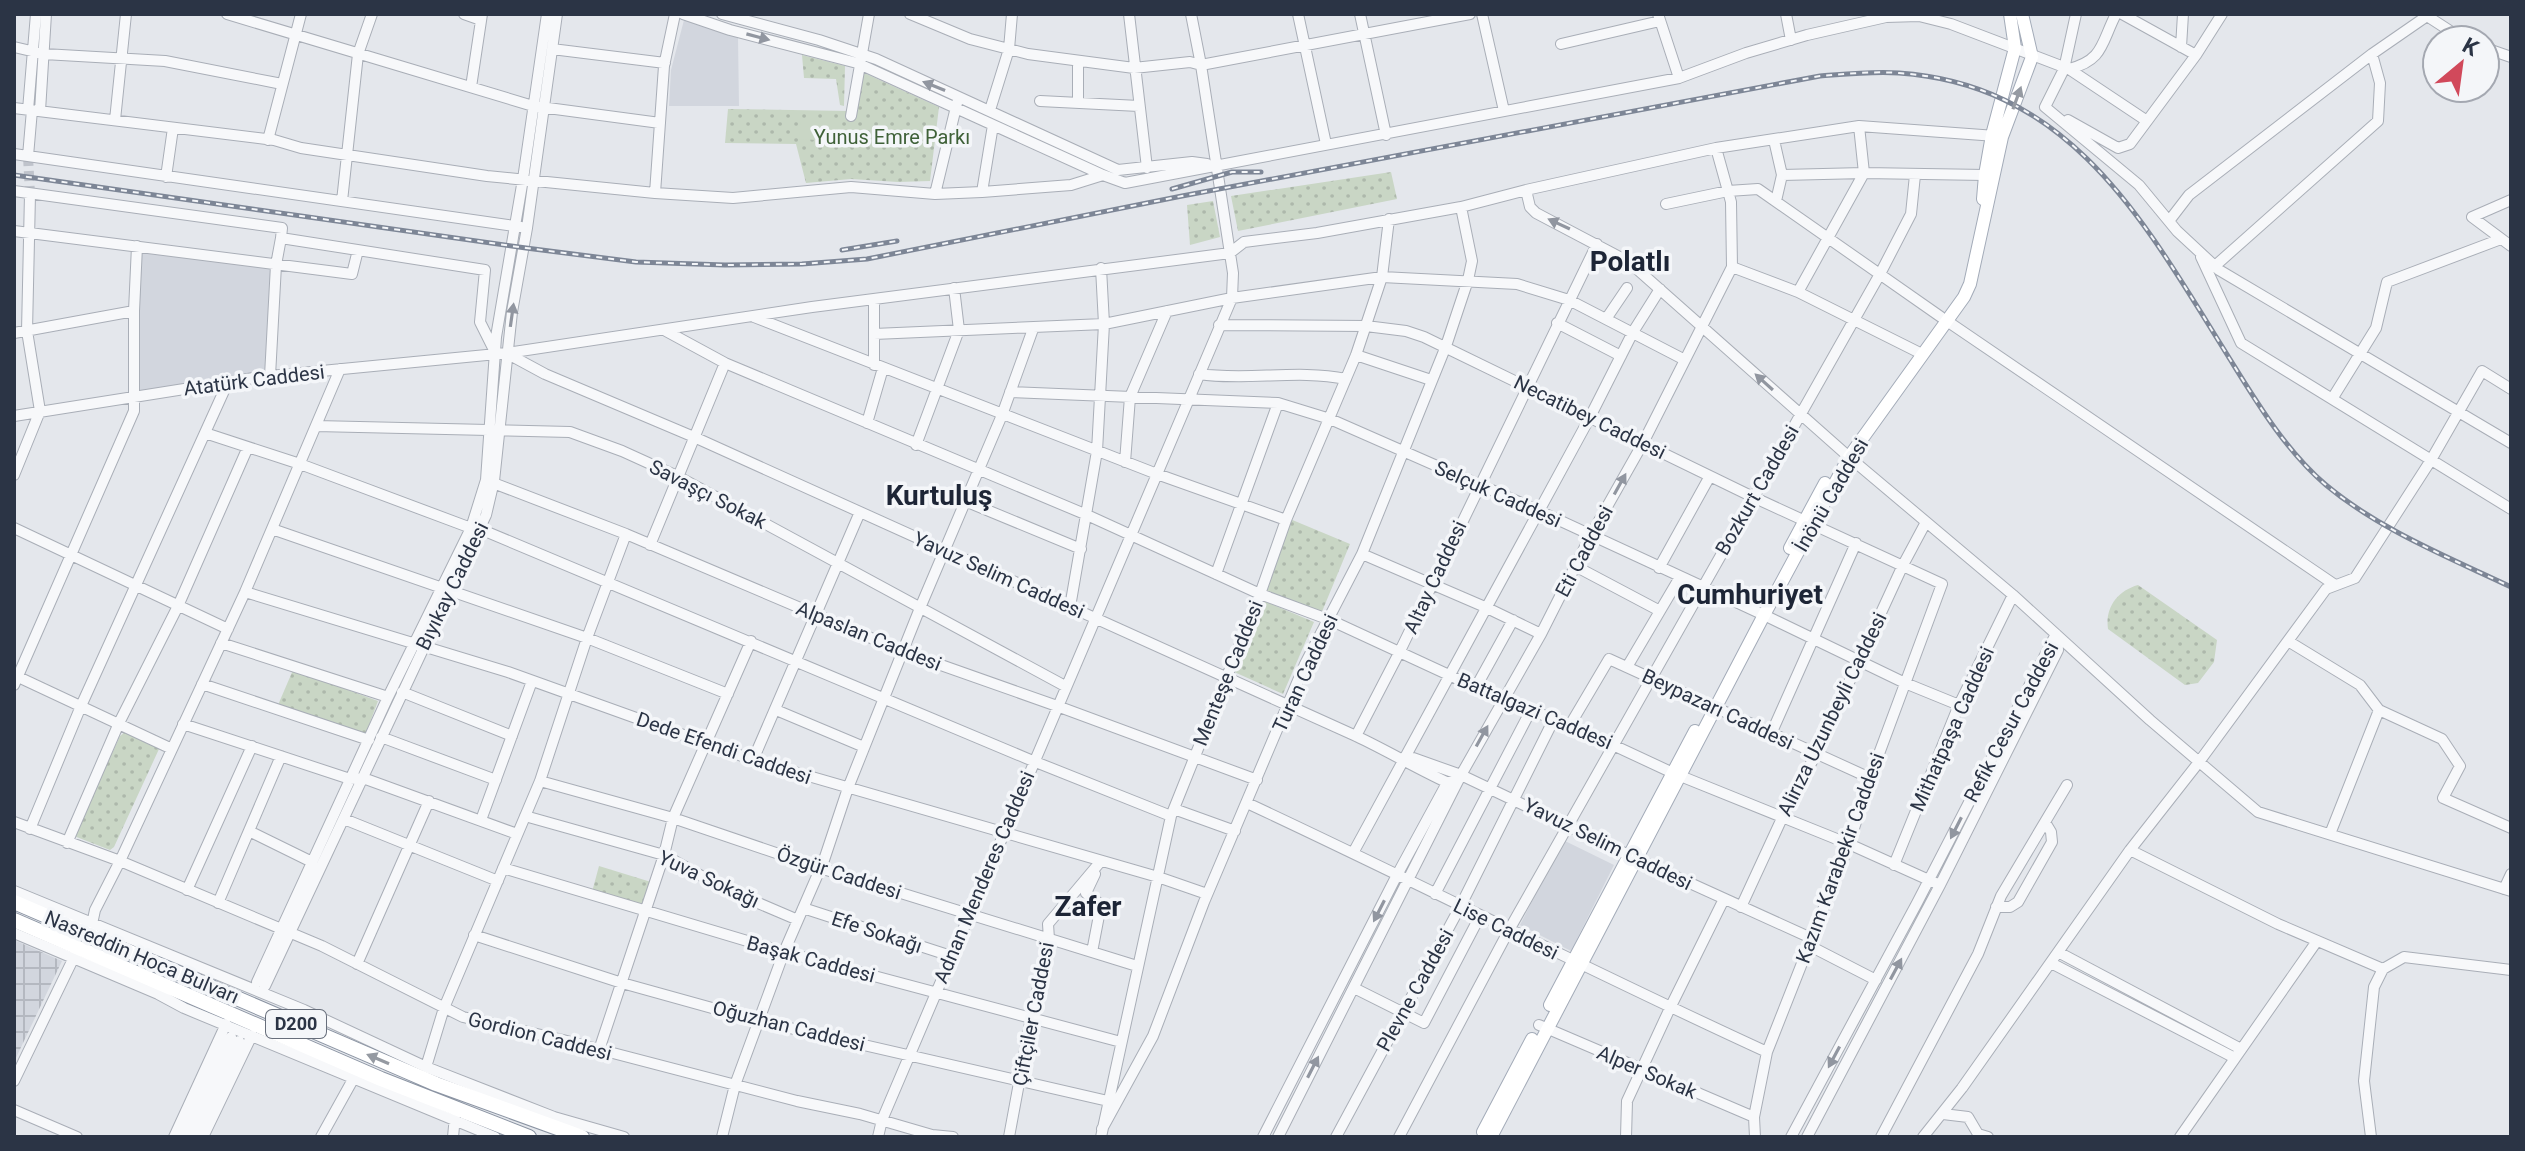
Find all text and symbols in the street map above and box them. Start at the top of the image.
north arrow [2421,24,2501,104]
one-way arrow [745,31,770,43]
text: K [2458,33,2484,62]
one-way arrow [922,79,946,92]
one-way arrow [2011,86,2023,110]
park label: Yunus Emre Parkı [814,125,970,149]
one-way arrow [1548,217,1571,231]
district label: Polatlı [1590,245,1670,278]
one-way arrow [506,302,519,327]
street label: Atatürk Caddesi [182,359,326,401]
street label: Necatibey Caddesi [1510,370,1670,464]
one-way arrow [1755,373,1774,391]
street label: Bozkurt Caddesi [1710,421,1804,559]
street label: İnönü Caddesi [1789,434,1873,556]
street label: Savaşçı Sokak [645,454,771,534]
street label: Selçuk Caddesi [1431,455,1565,533]
one-way arrow [1613,472,1627,495]
district label: Kurtuluş [886,479,992,512]
street label: Eti Caddesi [1550,501,1618,601]
street label: Altay Caddesi [1398,517,1472,637]
street label: Bıyıkay Caddesi [411,518,493,654]
street label: Yavuz Selim Caddesi [910,526,1088,624]
district label: Cumhuriyet [1677,578,1823,611]
street label: Alpaslan Caddesi [793,596,945,676]
street label: Menteşe Caddesi [1188,597,1268,749]
street label: Alirıza Uzunbeyli Caddesi [1772,608,1892,820]
street label: Turan Caddesi [1267,610,1343,736]
street label: Refik Cesur Caddesi [1959,638,2063,806]
street label: Mithatpaşa Caddesi [1905,643,1999,815]
street label: Beypazarı Caddesi [1638,663,1798,755]
street label: Battalgazi Caddesi [1454,667,1616,755]
street label: Dede Efendi Caddesi [633,707,815,789]
one-way arrow [1475,725,1489,747]
street label: Kazım Karabekir Caddesi [1791,749,1889,967]
street label: Adnan Menderes Caddesi [928,767,1040,987]
street label: Yavuz Selim Caddesi [1520,793,1696,895]
one-way arrow [1949,816,1962,839]
street label: Özgür Caddesi [774,842,904,904]
street label: Yuva Sokağı [655,845,763,913]
district label: Zafer [1054,890,1122,923]
street label: Lise Caddesi [1450,893,1562,965]
one-way arrow [1372,900,1385,923]
street label: Nasreddin Hoca Bulvarı [41,905,243,1009]
street label: Efe Sokağı [829,906,925,958]
street label: Plevne Caddesi [1371,924,1459,1056]
street label: Başak Caddesi [744,930,878,988]
street label: Çiftçiler Caddesi [1007,940,1059,1088]
one-way arrow [1888,958,1902,980]
street label: Oğuzhan Caddesi [710,995,868,1057]
street label: Gordion Caddesi [466,1007,614,1065]
road number: D200 [266,1010,326,1038]
street label: Alper Sokak [1594,1040,1701,1104]
one-way arrow [1827,1046,1841,1069]
one-way arrow [367,1053,390,1066]
one-way arrow [1307,1056,1320,1079]

